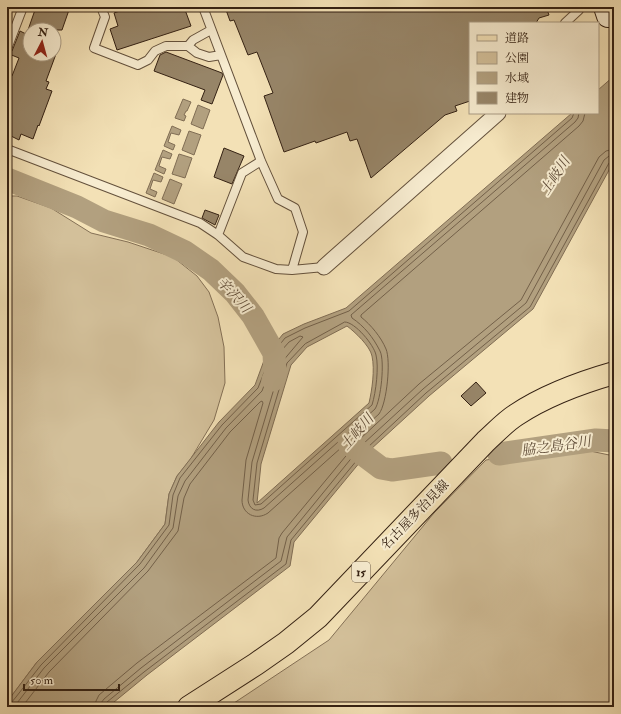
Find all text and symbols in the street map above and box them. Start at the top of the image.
north arrow [22,22,62,62]
legend [469,22,599,114]
text: N [36,25,50,40]
text: 道路 [505,31,529,46]
text: 公園 [505,51,529,66]
text: 水域 [505,71,529,86]
text: 建物 [505,91,529,106]
water label: 土岐川 [536,152,575,198]
water label: 辛沢川 [214,274,256,318]
water label: 土岐川 [337,409,379,453]
water label: 脇之島谷川 [520,432,594,459]
street label: 名古屋多治見線 [378,477,452,553]
road number: 15 [352,562,370,582]
scale bar [24,666,119,692]
text: 50 m [30,673,54,688]

